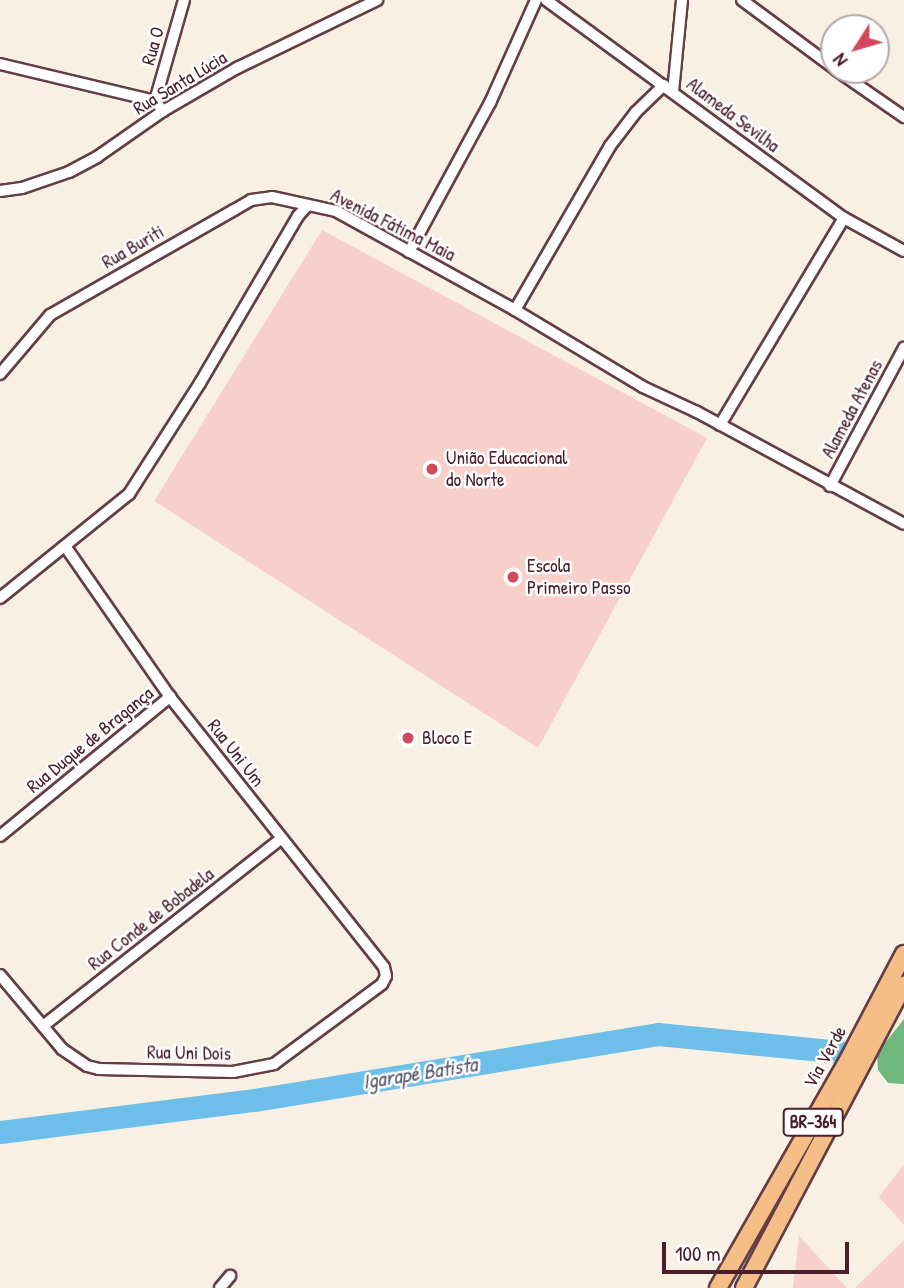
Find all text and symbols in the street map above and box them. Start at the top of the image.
north arrow [820,14,890,84]
street label: Rua O [137,24,169,68]
street label: Rua Santa Lúcia [129,46,231,120]
text: N [826,49,853,72]
street label: Alameda Sevilha [682,73,784,157]
street label: Avenida Fátima Maia [327,184,459,266]
street label: Rua Buriti [98,220,168,274]
street label: Alameda Atenas [817,356,887,462]
place label: União Educacional do Norte [446,447,567,491]
marker: União Educacional do Norte [424,461,440,477]
place label: Escola Primeiro Passo [527,555,631,599]
marker: Escola Primeiro Passo [505,569,521,585]
street label: Rua Duque de Bragança [22,682,158,798]
street label: Rua Uni Um [203,715,269,791]
place label: Bloco E [422,727,472,749]
marker: Bloco E [400,730,416,746]
street label: Rua Conde de Bobadela [84,863,218,975]
street label: Via Verde [799,1022,851,1092]
street label: Rua Uni Dois [147,1041,231,1065]
water label: Igarapé Batista [361,1052,479,1094]
road number: BR-364 [782,1107,844,1136]
scale bar [666,1228,853,1272]
text: 100 m [675,1239,721,1268]

